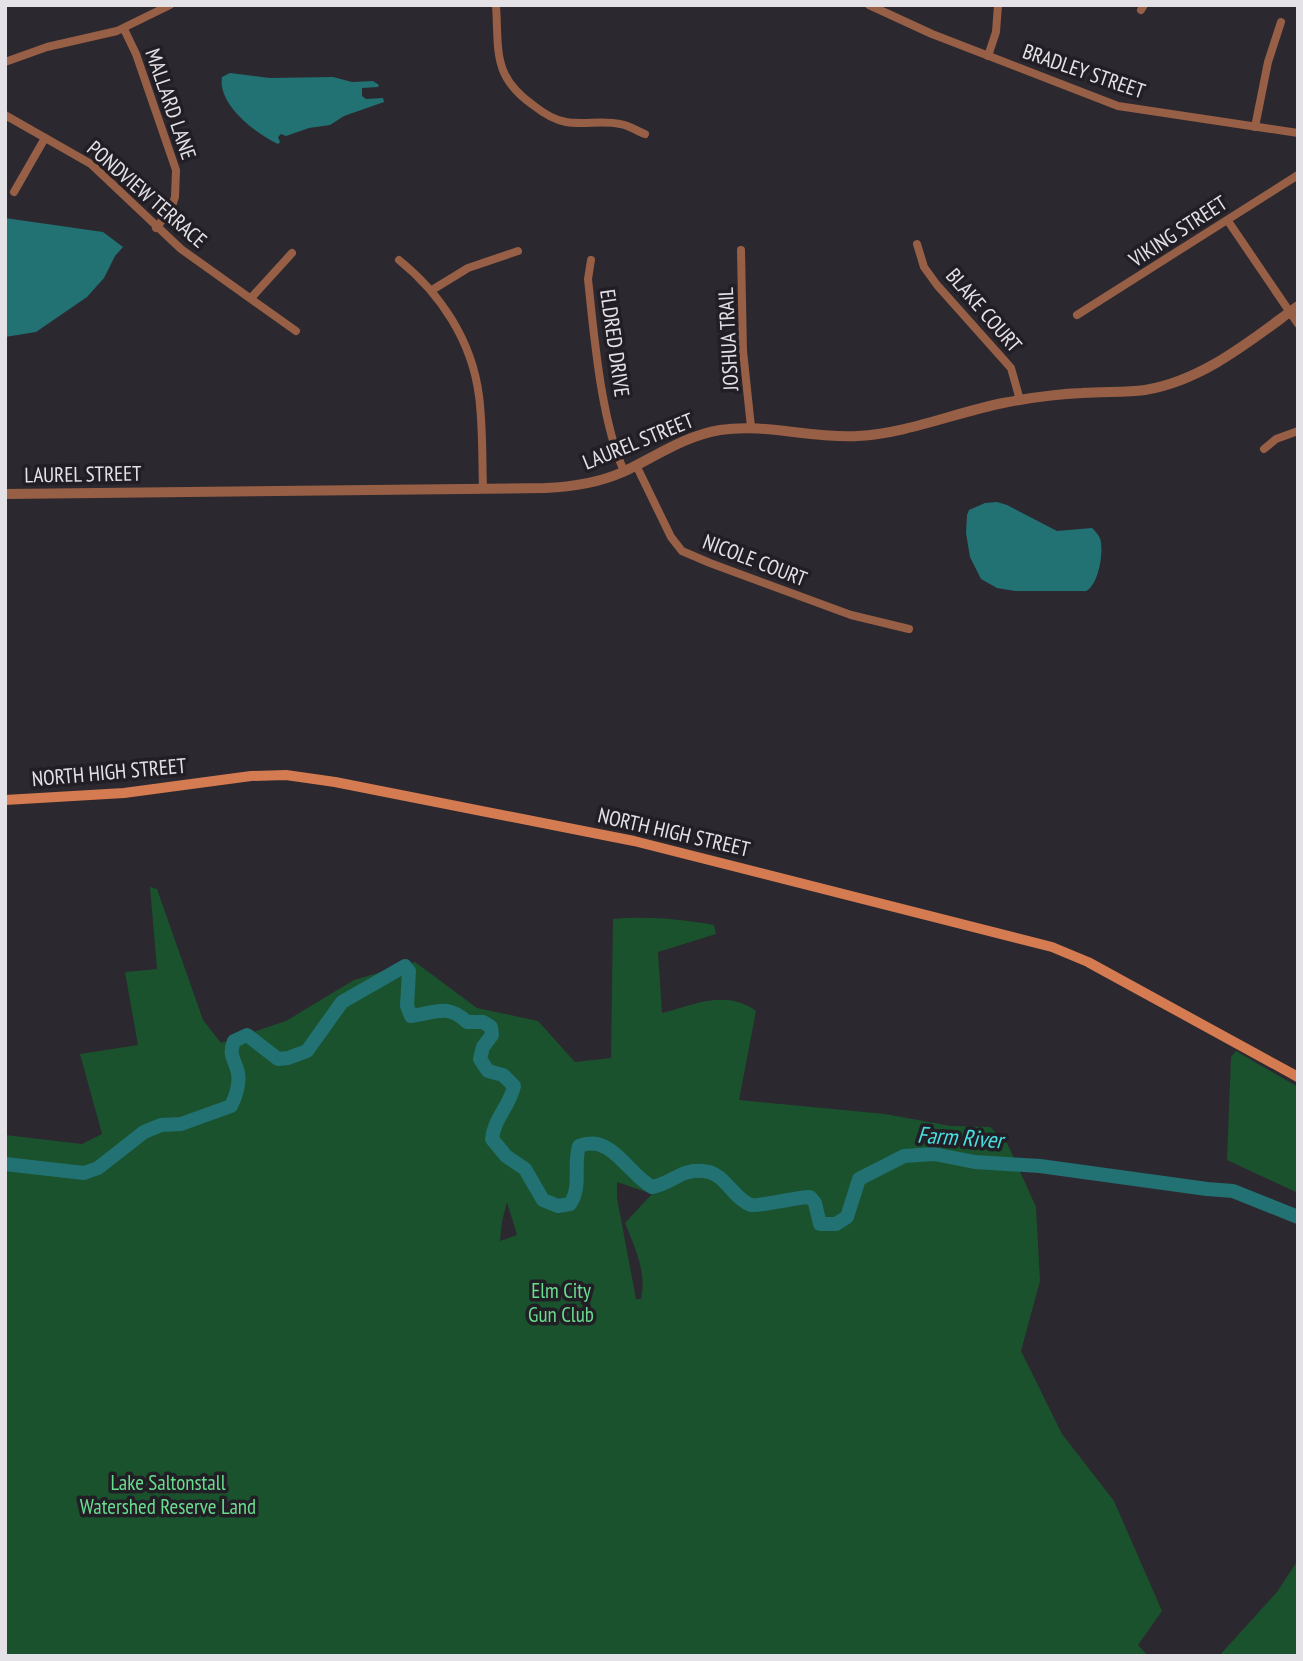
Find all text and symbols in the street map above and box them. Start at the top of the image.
street label: BRADLEY STREET [1019,37,1149,105]
street label: MALLARD LANE [139,45,203,163]
street label: PONDVIEW TERRACE [82,135,212,253]
street label: VIKING STREET [1123,189,1233,273]
street label: BLAKE COURT [940,262,1028,358]
street label: JOSHUA TRAIL [712,286,744,392]
street label: ELDRED DRIVE [594,288,636,398]
street label: LAUREL STREET [579,406,698,475]
street label: LAUREL STREET [24,459,142,489]
street label: NICOLE COURT [699,528,811,592]
street label: NORTH HIGH STREET [31,752,188,792]
street label: NORTH HIGH STREET [595,801,753,863]
water label: Farm River [916,1120,1007,1155]
park label: Elm City Gun Club [528,1277,594,1328]
park label: Lake Saltonstall Watershed Reserve Land [80,1469,256,1520]

